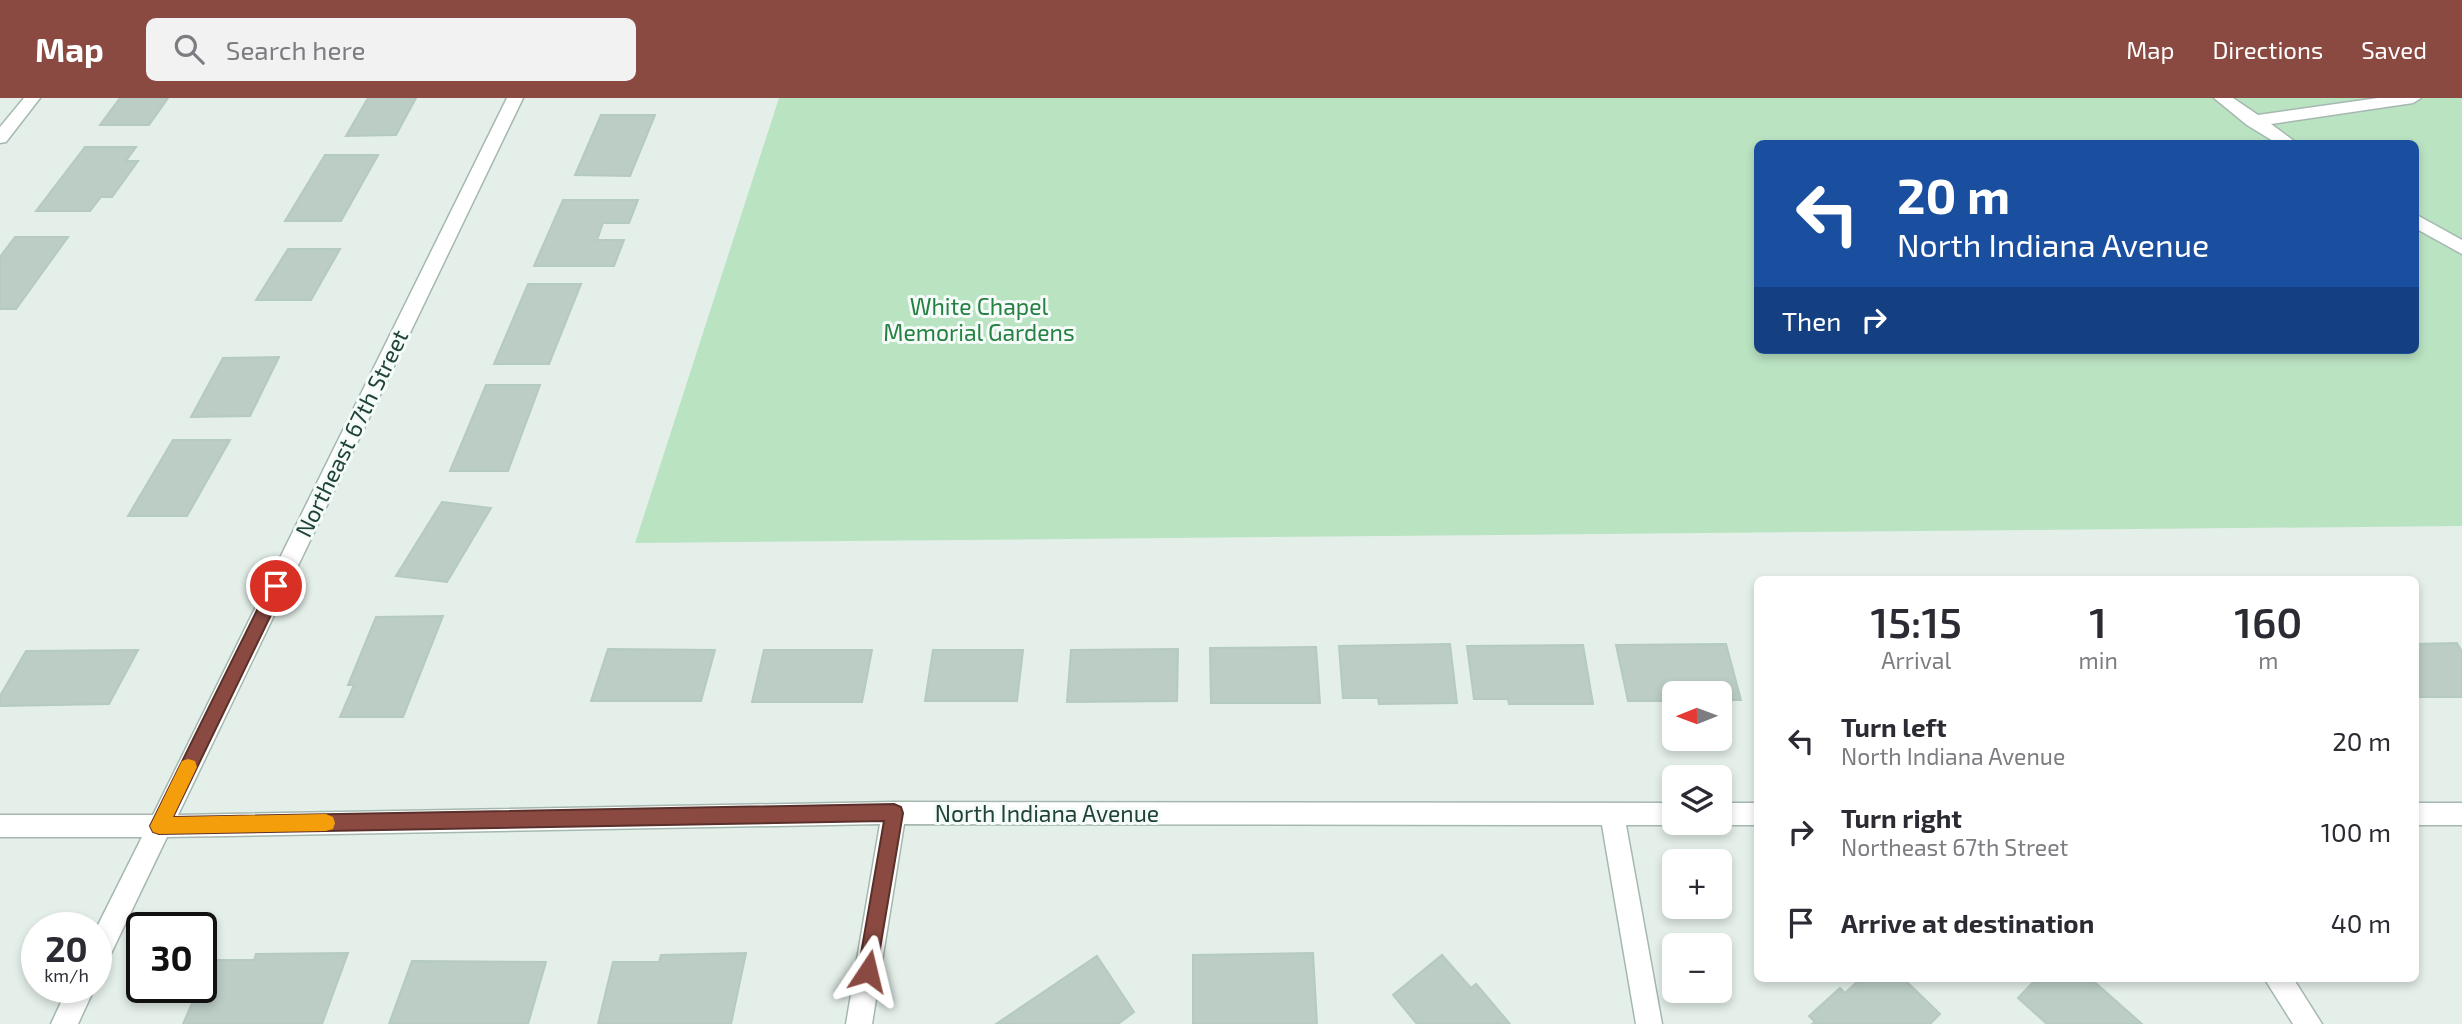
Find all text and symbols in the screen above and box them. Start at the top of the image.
search box [146,18,636,81]
text: Map [35,29,104,69]
icon: search [170,30,208,68]
text: Search here [226,34,365,65]
text: Map [2126,35,2174,64]
text: Directions [2212,35,2323,64]
text: Saved [2361,35,2427,64]
text: 20 m [1897,165,2010,224]
icon: left [1782,168,1873,259]
text: North Indiana Avenue [1897,225,2209,263]
park label: White Chapel Memorial Gardens [883,292,1075,346]
icon: right [1855,301,1893,339]
text: Then [1782,305,1841,336]
street label: Northeast 67th Street [289,325,414,541]
pin [246,556,306,616]
icon: arrive [257,567,295,605]
text: 15:15 [1871,596,1962,646]
text: 1 [2089,596,2107,646]
text: 160 [2234,596,2302,646]
text: Arrival [1881,646,1951,674]
text: min [2079,646,2118,674]
text: m [2258,646,2278,674]
north arrow [1662,681,1732,751]
map controls [1662,681,1732,1003]
text: Turn left [1841,711,1947,742]
icon: left [1782,722,1820,760]
text: 20 m [2332,725,2391,756]
text: North Indiana Avenue [1841,742,2065,770]
button: layers [1662,765,1732,835]
street label: North Indiana Avenue [935,799,1159,827]
text: Turn right [1841,802,1962,833]
icon: right [1782,813,1820,851]
text: 100 m [2321,816,2391,847]
text: Northeast 67th Street [1841,833,2068,861]
button: + [1662,849,1732,919]
icon: arrive [1782,904,1820,942]
text: Arrive at destination [1841,907,2094,938]
text: 40 m [2331,907,2391,938]
speed limit sign: 30 [126,912,217,1003]
text: 20 [45,927,88,969]
button: − [1662,933,1732,1003]
position arrow [831,934,905,1008]
text: km/h [44,964,89,986]

